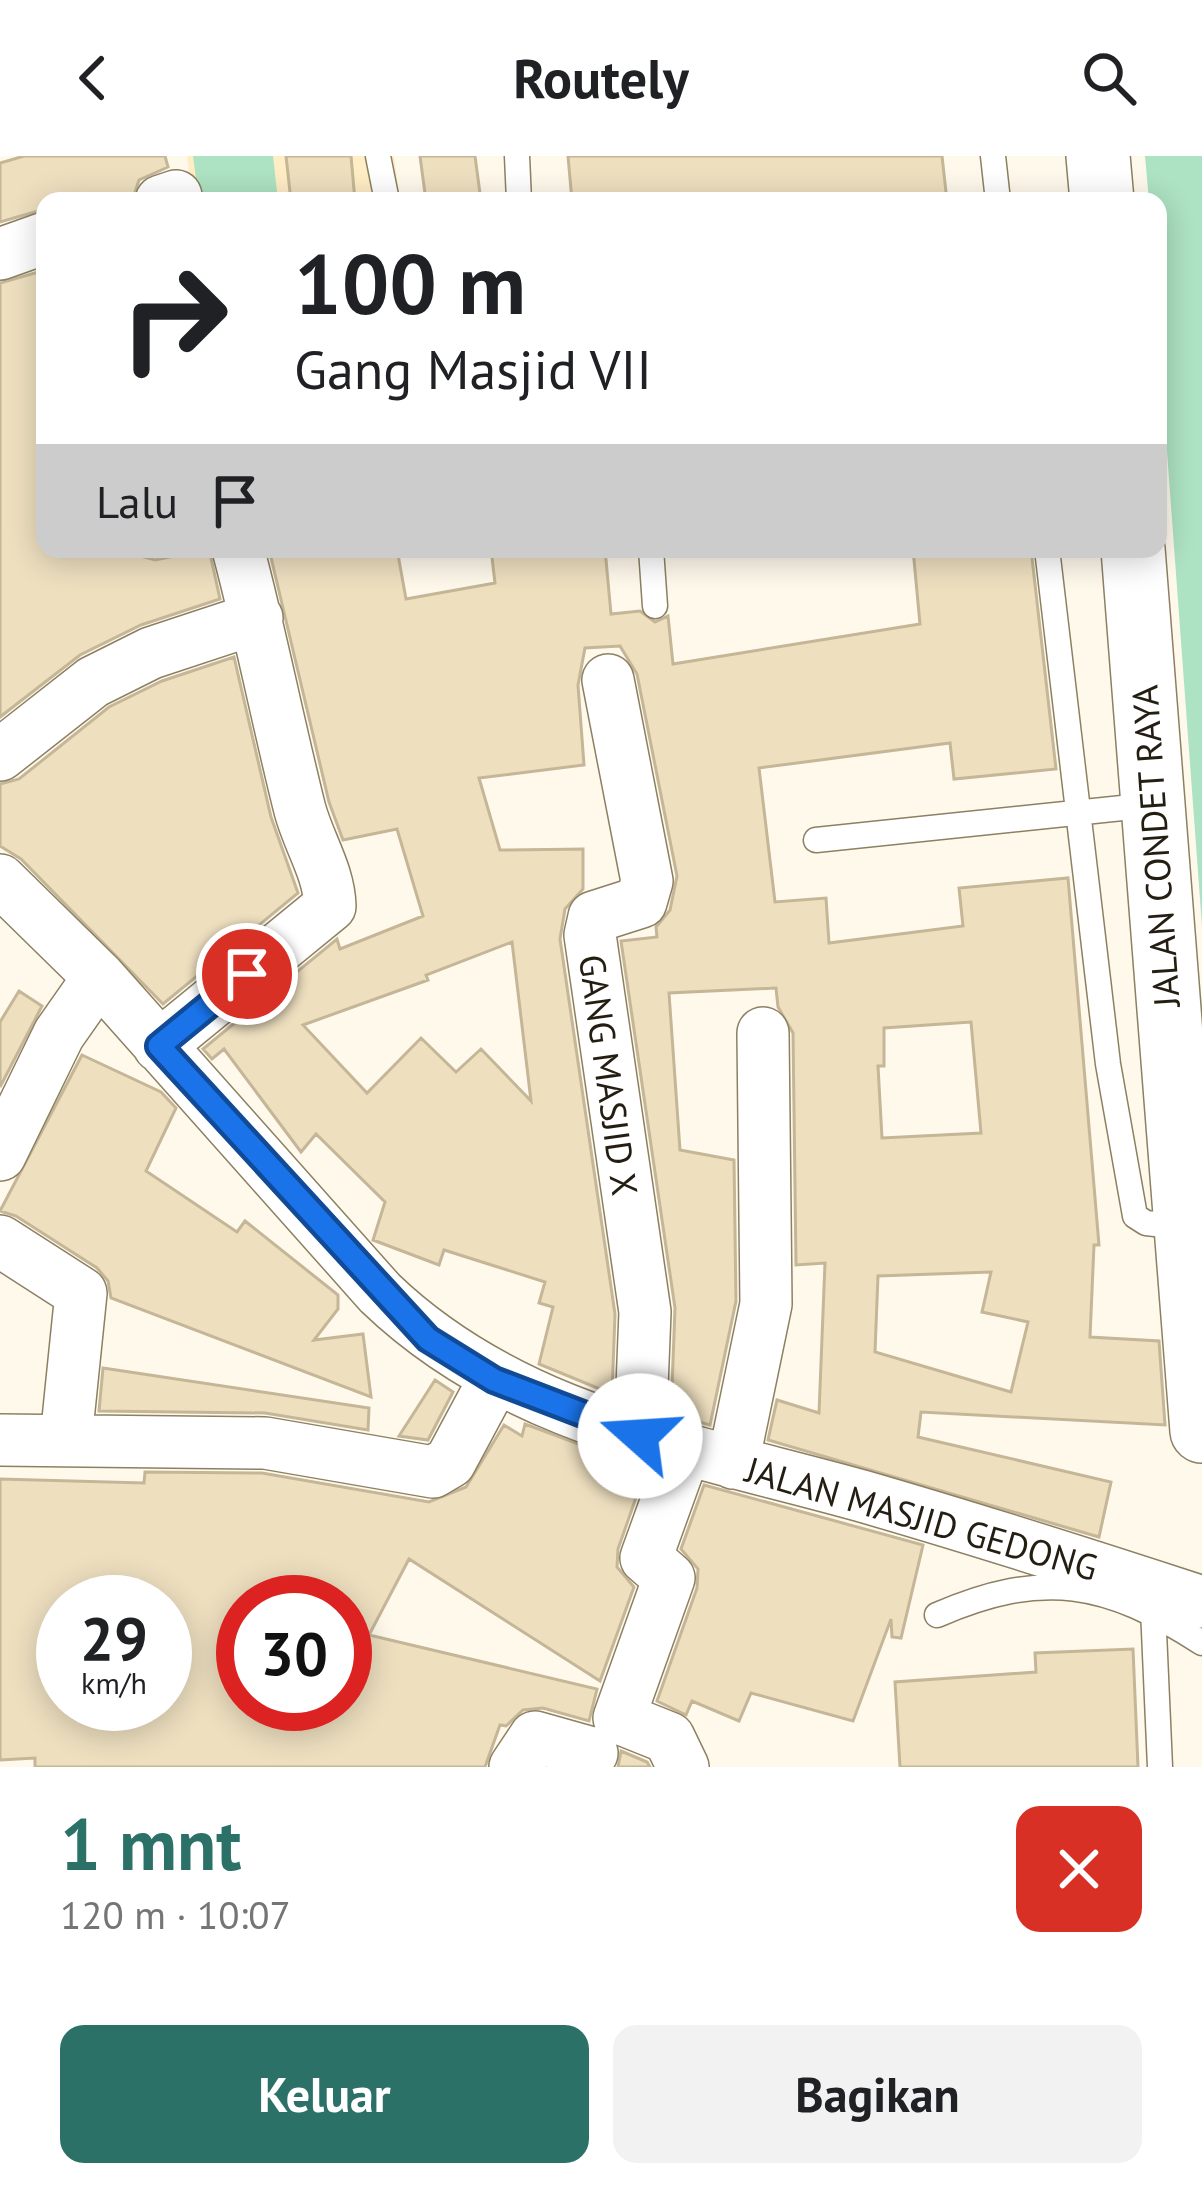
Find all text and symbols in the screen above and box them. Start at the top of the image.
text: Routely [513,43,689,113]
icon: back [60,45,126,111]
icon: search [1076,45,1142,111]
text: 100 m [294,228,526,337]
icon: right [96,240,252,396]
text: Gang Masjid VII [294,334,652,404]
icon: arrive [202,468,268,534]
text: Lalu [96,472,178,530]
street label: JALAN CONDET RAYA [1120,683,1190,1011]
pin [196,923,298,1025]
icon: arrive [214,941,280,1007]
street label: GANG MASJID X [569,951,649,1199]
position arrow [577,1373,703,1499]
street label: JALAN MASJID GEDONG [739,1445,1103,1591]
speed limit sign: 30 [216,1575,372,1731]
text: 29 [80,1599,148,1677]
text: km/h [81,1663,147,1702]
text: 1 mnt [60,1797,241,1890]
button: close [1016,1806,1142,1932]
text: 120 m · 10:07 [60,1889,291,1940]
button: Keluar [60,2025,589,2163]
button: Bagikan [613,2025,1142,2163]

